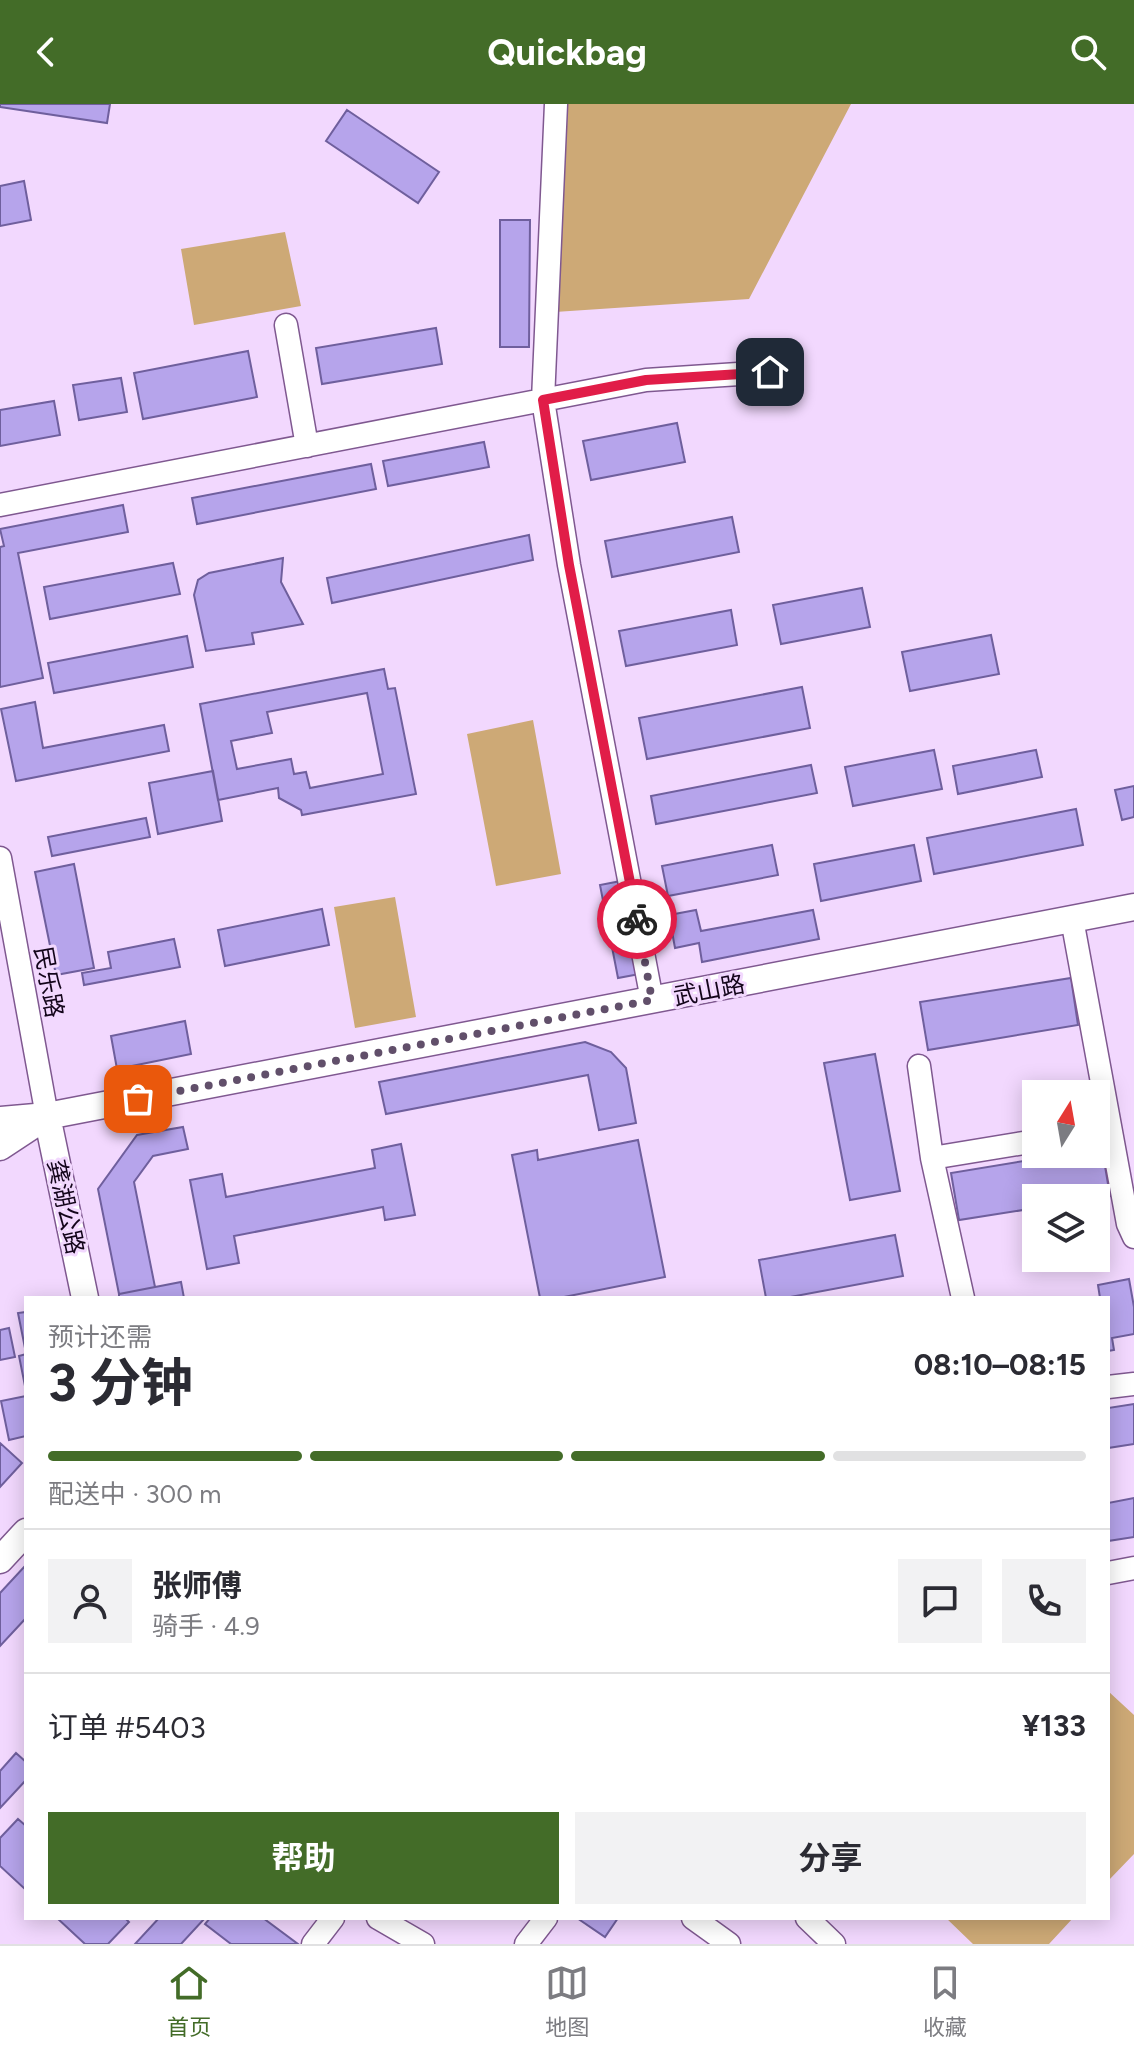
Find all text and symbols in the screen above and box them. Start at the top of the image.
icon: back [24,30,68,74]
icon: search [1066,30,1110,74]
text: Quickbag [487,31,647,74]
pin [736,338,804,406]
icon: home [748,350,792,394]
courier [597,879,677,959]
icon: bike [615,897,659,941]
street label: 民乐路 [28,944,70,1020]
street label: 武山路 [671,969,747,1011]
pin [104,1065,172,1133]
icon: bag [116,1077,160,1121]
north arrow [1022,1080,1110,1168]
map controls [1022,1080,1110,1272]
street label: 龚湖公路 [42,1157,90,1257]
button: layers [1022,1184,1110,1272]
text: 预计还需 [48,1321,152,1353]
text: 08:10–08:15 [914,1346,1086,1383]
text: 3 分钟 [48,1352,193,1414]
text: 配送中 · 300 m [48,1478,221,1510]
button: person [48,1559,132,1643]
button: chat [898,1559,982,1643]
button: phone [1002,1559,1086,1643]
text: 张师傅 [152,1567,242,1604]
text: 骑手 · 4.9 [152,1610,260,1642]
text: ¥133 [1022,1707,1086,1744]
text: 订单 #5403 [48,1709,206,1746]
button: 帮助 [48,1812,559,1904]
button: 分享 [575,1812,1086,1904]
tab: 首页 [167,1961,211,2041]
tab: 地图 [545,1961,589,2041]
tab: 收藏 [923,1961,967,2041]

